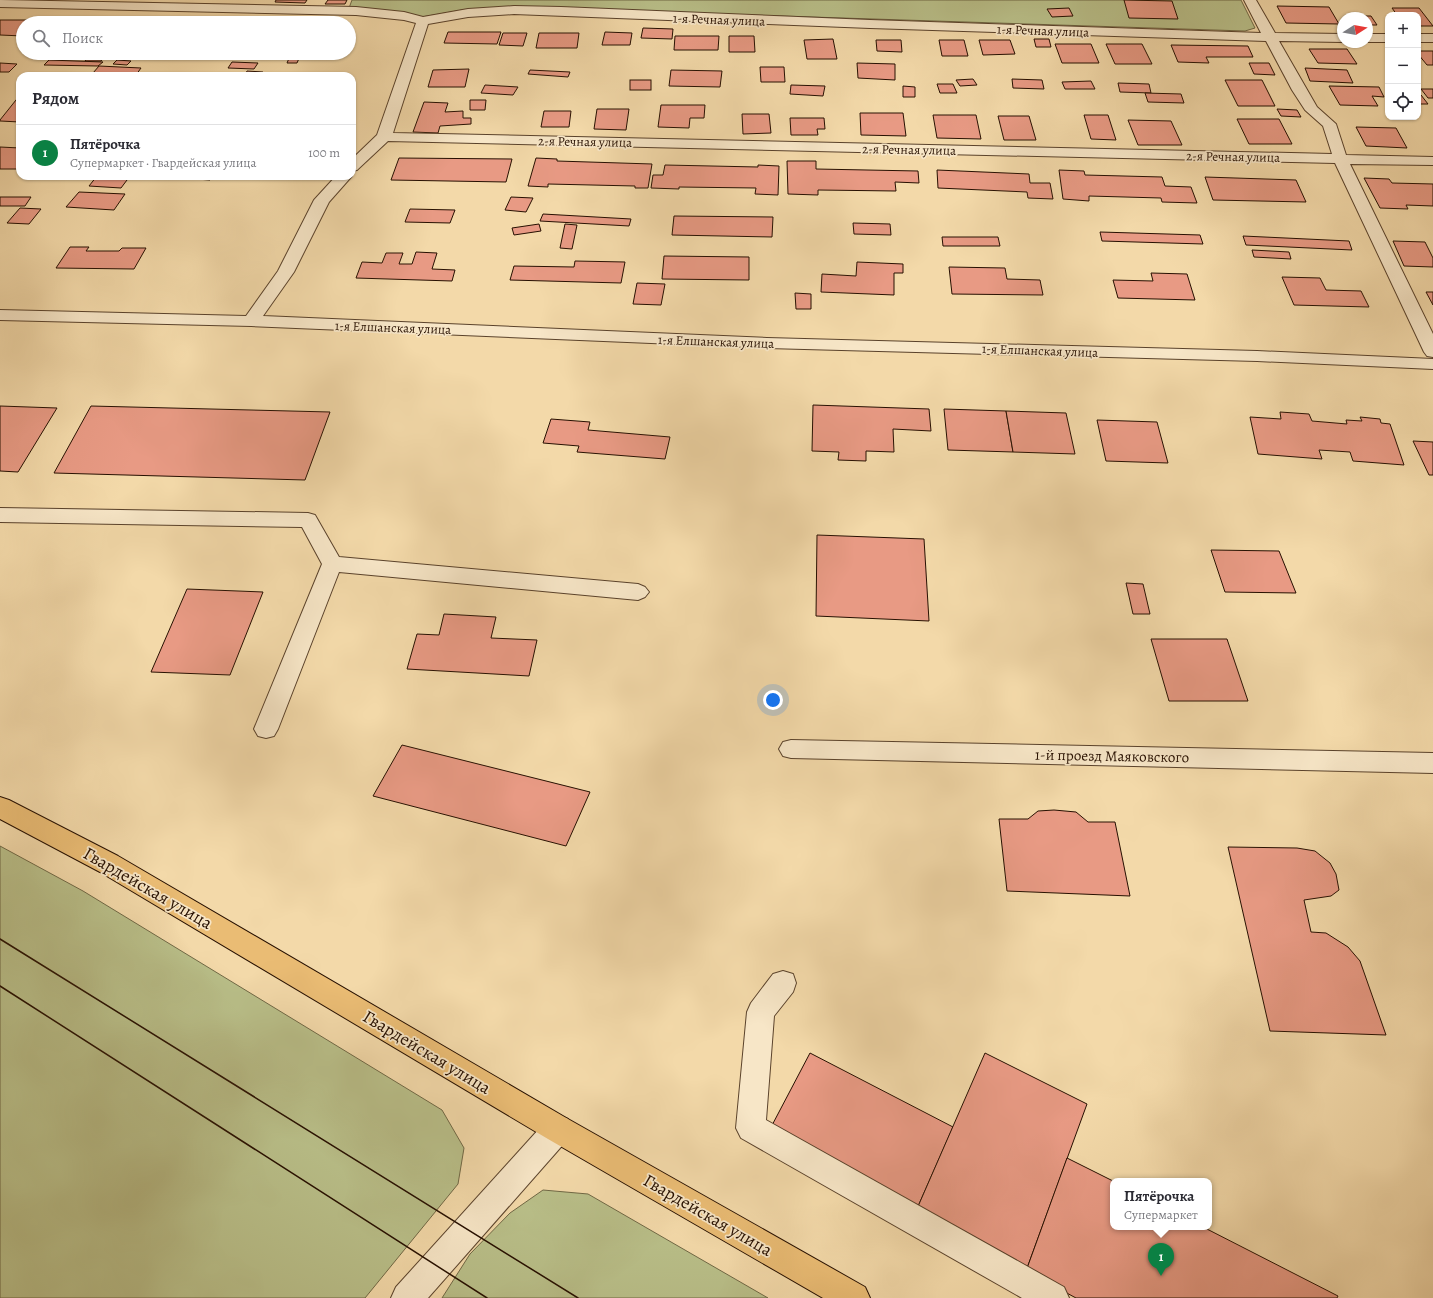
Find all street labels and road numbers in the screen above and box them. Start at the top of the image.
street label: 1-я Речная улица [673,9,765,30]
street label: 1-я Речная улица [997,20,1089,41]
street label: 2-я Речная улица [538,132,632,151]
street label: 2-я Речная улица [862,140,956,159]
street label: 2-я Речная улица [1186,147,1280,166]
street label: 1-я Елшанская улица [334,317,451,338]
street label: 1-я Елшанская улица [657,331,774,352]
street label: 1-я Елшанская улица [981,340,1098,361]
street label: 1-й проезд Маяковского [1035,745,1189,767]
street label: Гвардейская улица [79,841,218,935]
street label: Гвардейская улица [359,1004,496,1100]
street label: Гвардейская улица [639,1168,778,1262]

